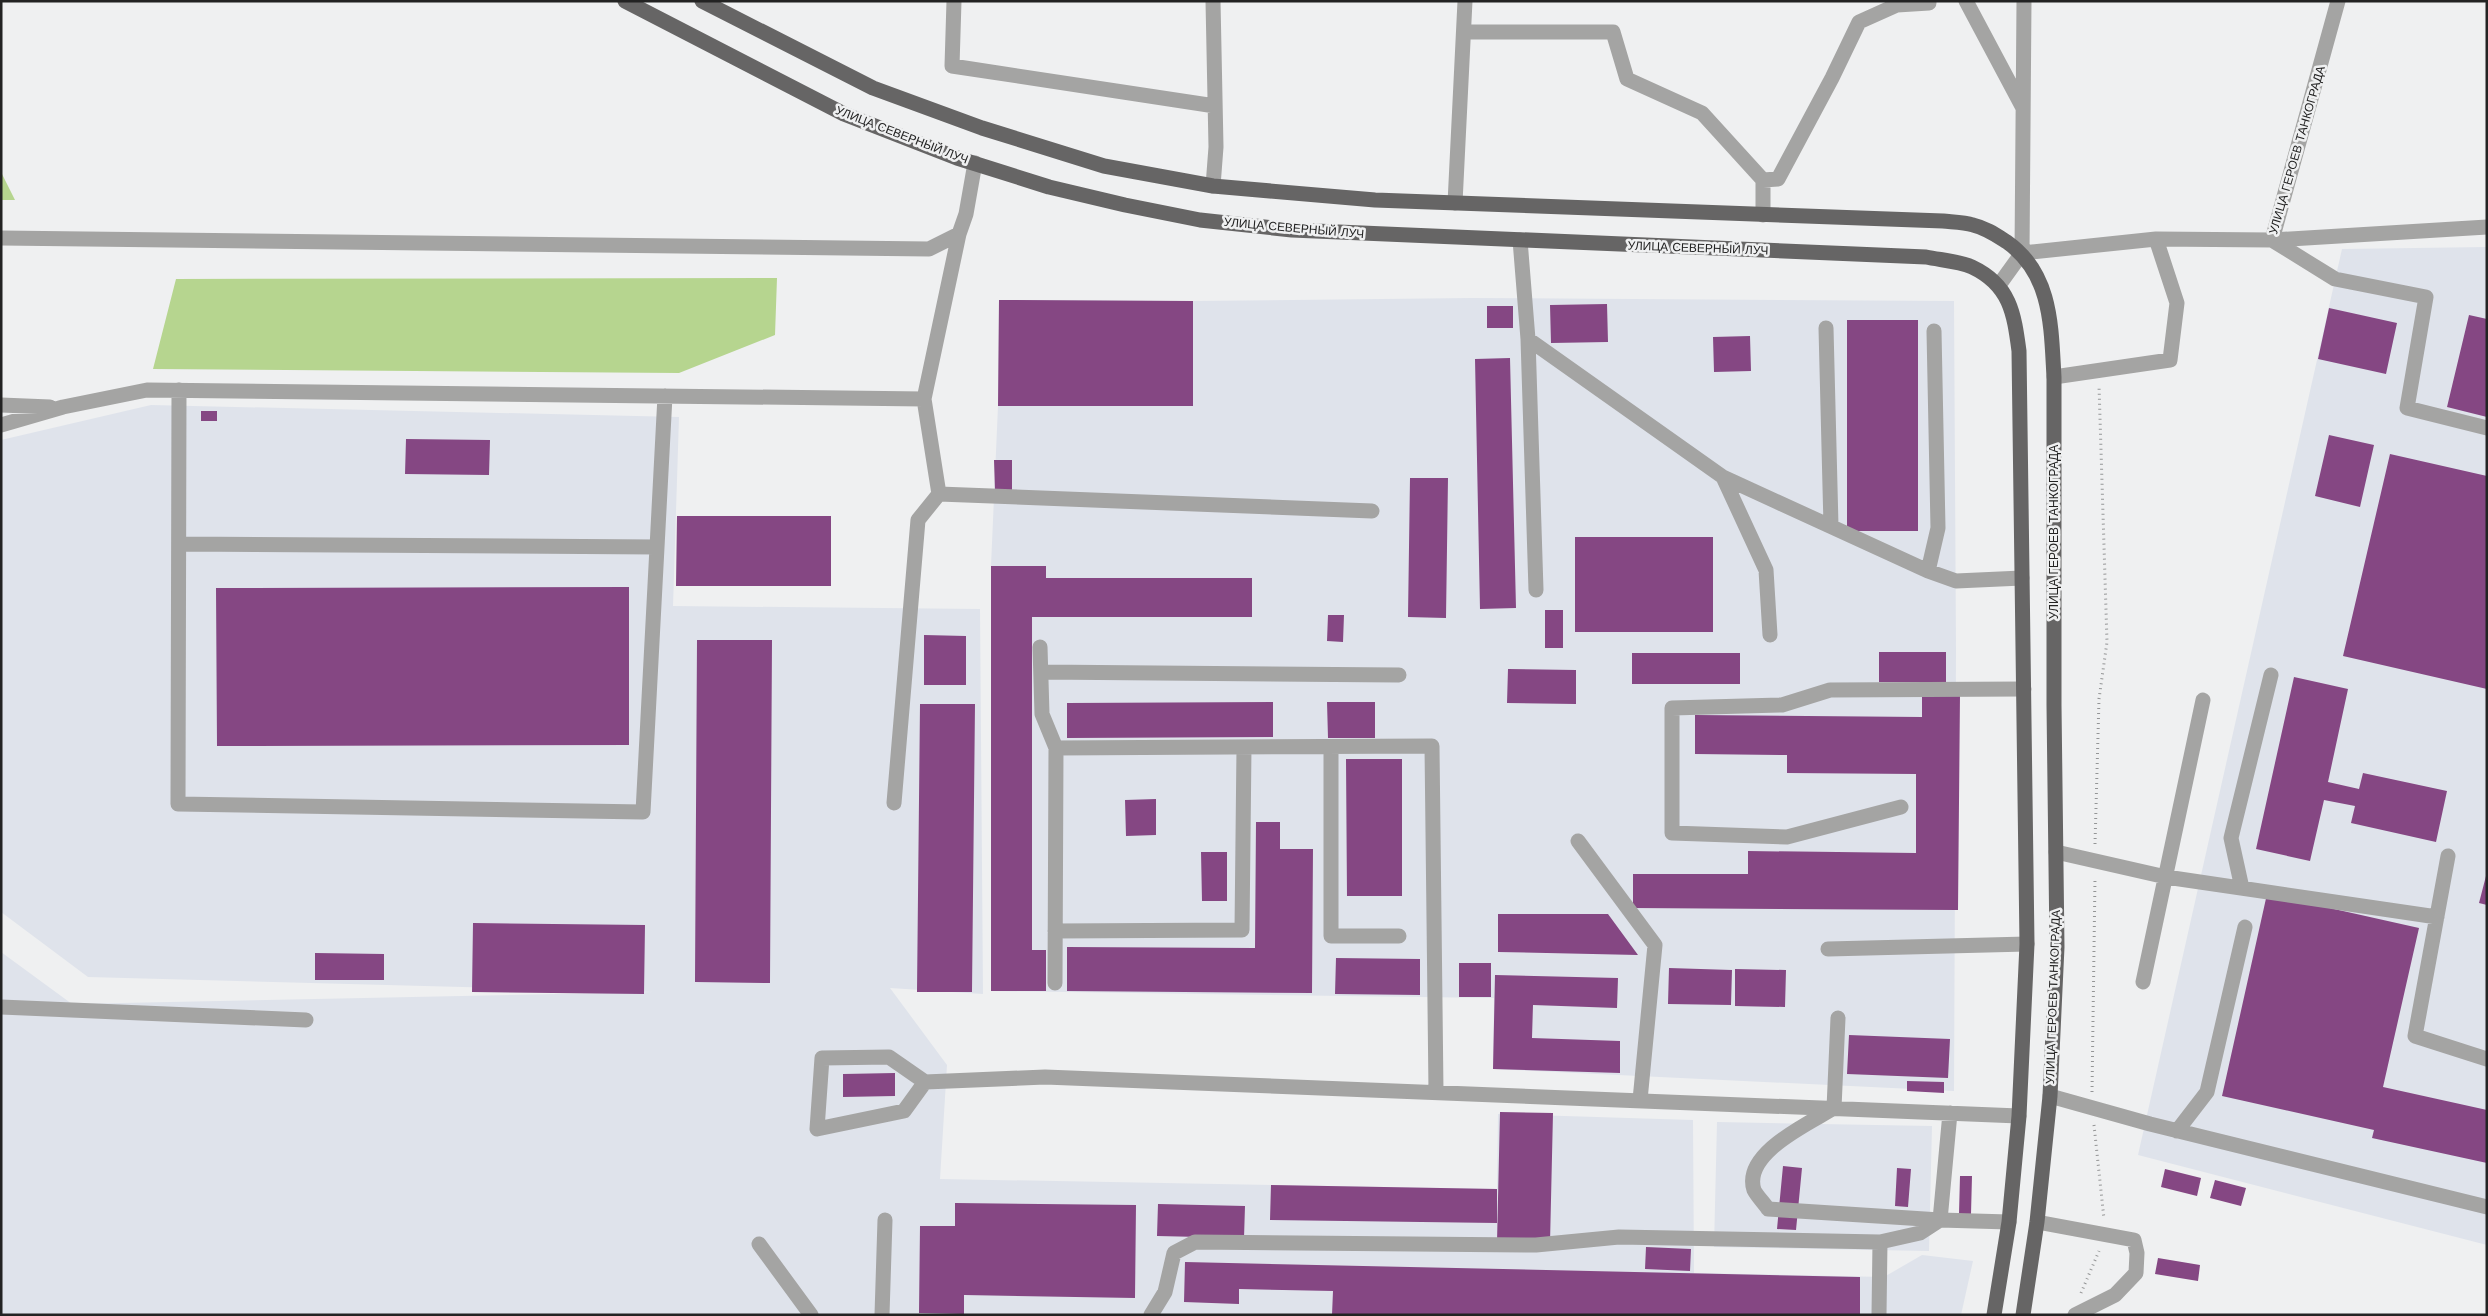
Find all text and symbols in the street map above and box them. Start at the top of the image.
street label: УЛИЦА ГЕРОЕВ ТАНКОГРАДА [2266,64,2328,236]
street label: УЛИЦА СЕВЕРНЫЙ ЛУЧ [834,102,971,167]
street label: УЛИЦА СЕВЕРНЫЙ ЛУЧ [1223,214,1365,241]
street label: УЛИЦА СЕВЕРНЫЙ ЛУЧ [1627,238,1769,257]
street label: УЛИЦА ГЕРОЕВ ТАНКОГРАДА [2047,445,2061,619]
street label: УЛИЦА ГЕРОЕВ ТАНКОГРАДА [2043,910,2063,1084]

